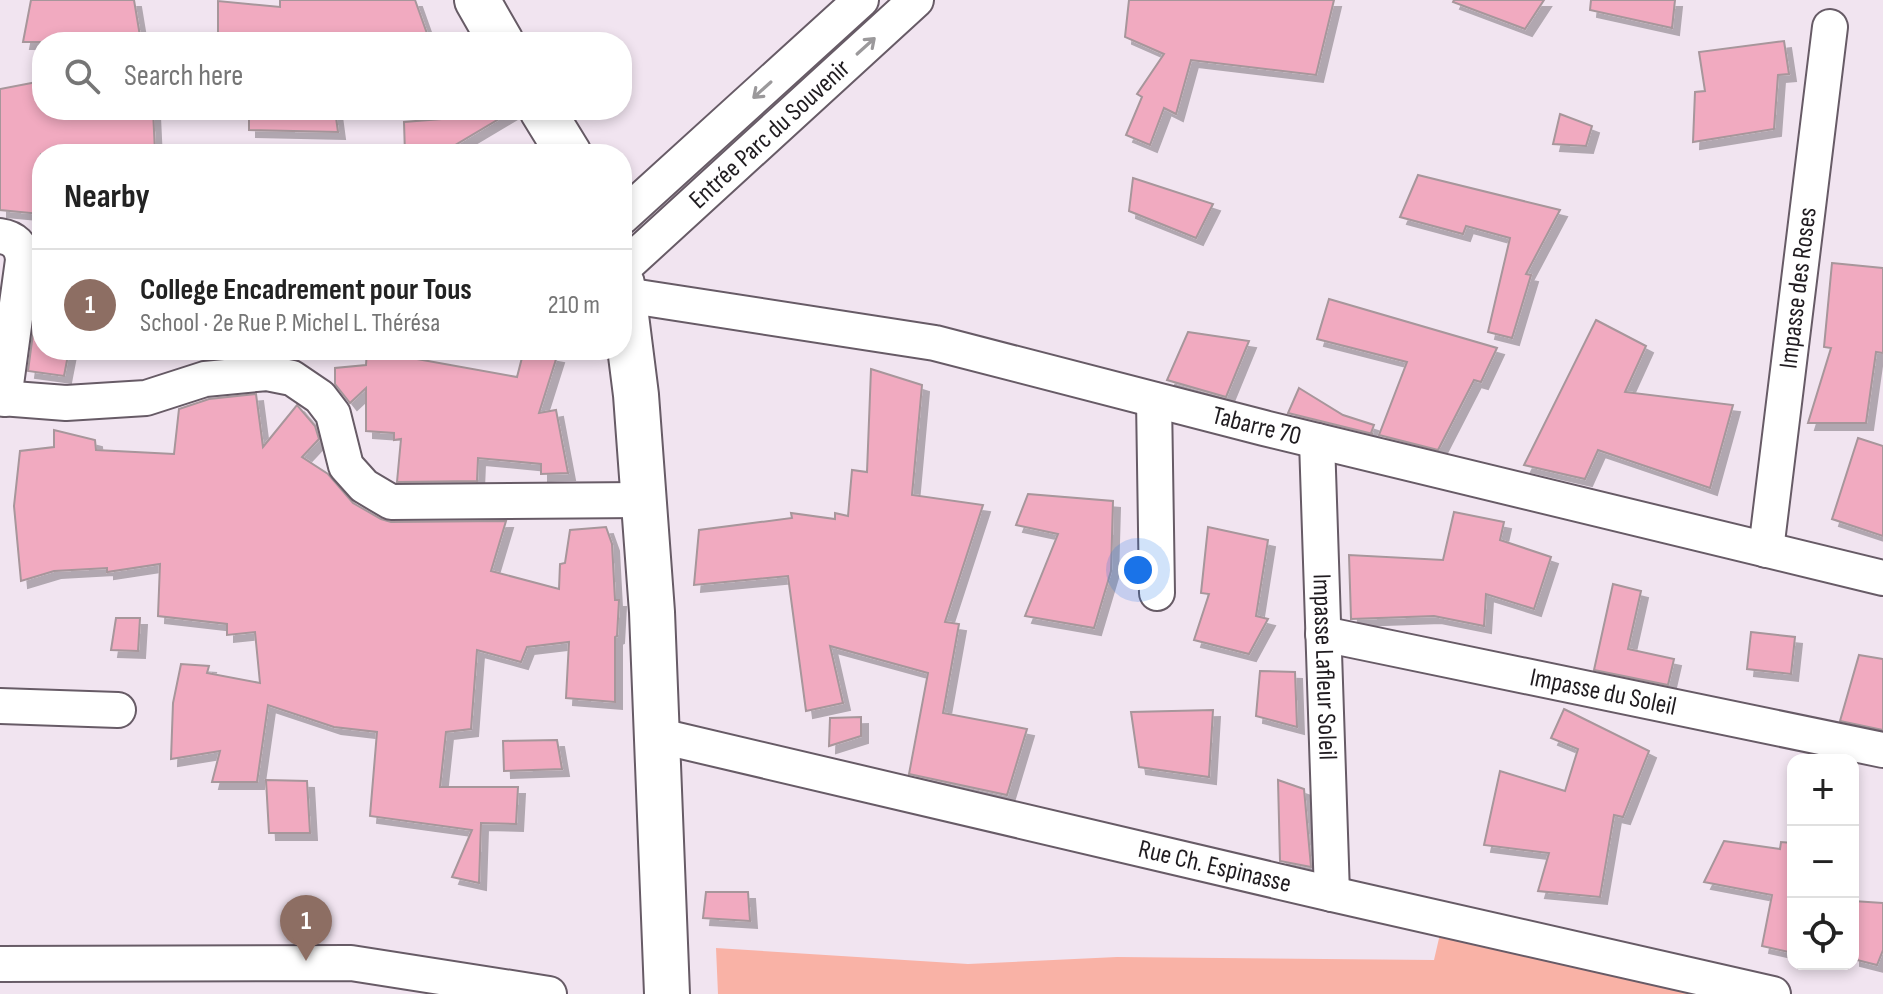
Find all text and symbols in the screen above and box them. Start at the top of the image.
search box [32,32,632,120]
one-way arrow [855,38,875,56]
street label: Entrée Parc du Souvenir [683,52,857,215]
icon: search [60,54,104,98]
text: Search here [124,58,243,94]
one-way arrow [752,81,772,99]
text: Nearby [64,176,150,217]
street label: Impasse des Roses [1773,206,1823,370]
text: College Encadrement pour Tous [140,272,472,308]
text: 1 [85,290,95,321]
text: 210 m [548,290,600,321]
text: School · 2e Rue P. Michel L. Thérésa [140,308,440,339]
street label: Tabarre 70 [1209,400,1304,452]
your location [1118,550,1158,590]
street label: Impasse Lafleur Soleil [1306,573,1343,761]
street label: Impasse du Soleil [1527,662,1679,722]
map controls [1787,754,1859,970]
button: + [1787,754,1859,826]
button: − [1787,826,1859,898]
street label: Rue Ch. Espinasse [1135,833,1294,899]
pin: 1 [280,895,332,961]
button: locate [1787,898,1859,970]

